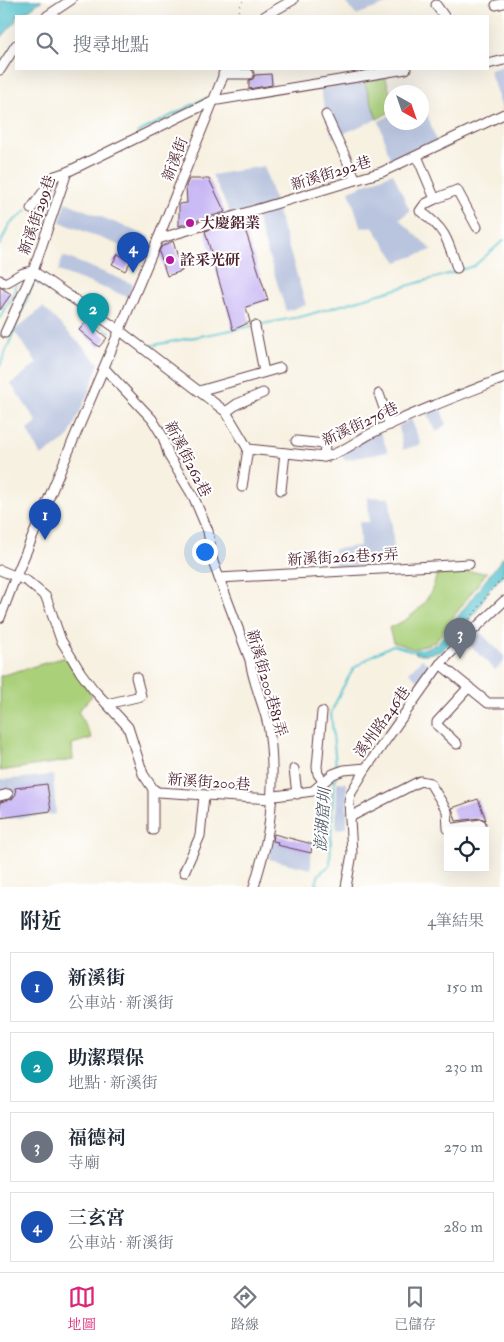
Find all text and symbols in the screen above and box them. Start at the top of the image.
search box [15,15,489,70]
icon: search [33,29,61,57]
text: 搜尋地點 [73,33,149,57]
north arrow [384,85,429,130]
street label: 新溪街 [159,135,192,184]
street label: 新溪街292巷 [289,152,374,195]
street label: 新溪街299巷 [15,173,60,257]
place label: 大慶鋁業 [200,214,260,233]
marker: 大慶鋁業 [184,217,196,229]
pin: 4 [117,232,149,273]
place label: 詮采光研 [180,251,240,270]
marker: 詮采光研 [164,254,176,266]
pin: 2 [77,293,109,334]
street label: 新溪街276巷 [319,399,401,450]
street label: 新溪街262巷 [160,418,215,500]
pin: 1 [29,499,61,540]
your location [192,539,218,565]
street label: 新溪街262巷55弄 [287,545,399,570]
pin: 3 [444,618,476,659]
street label: 新溪街200巷81弄 [242,627,291,739]
street label: 溪州路246巷 [350,683,415,762]
street label: 新溪街200巷 [167,770,251,795]
water label: 澎湖窟圳 [311,784,335,853]
map controls [444,827,489,872]
button: locate [444,827,489,872]
text: 附近 [20,908,62,935]
text: 4筆結果 [427,911,484,931]
text: 新溪街 [68,966,125,990]
text: 1 [34,977,40,997]
text: 150 m [446,977,483,997]
text: 公車站 · 新溪街 [68,993,174,1013]
text: 助潔環保 [68,1046,144,1070]
text: 2 [33,1057,41,1077]
text: 230 m [445,1057,483,1077]
text: 地點 · 新溪街 [68,1073,158,1093]
text: 福德祠 [68,1126,125,1150]
text: 3 [34,1137,40,1157]
text: 270 m [444,1137,483,1157]
text: 寺廟 [68,1153,100,1173]
text: 三玄宮 [68,1206,125,1230]
text: 4 [33,1217,41,1237]
text: 280 m [443,1217,483,1237]
text: 公車站 · 新溪街 [68,1233,174,1253]
tab: 地圖 [68,1283,96,1333]
tab: 路線 [231,1283,259,1333]
tab: 已儲存 [394,1283,436,1333]

